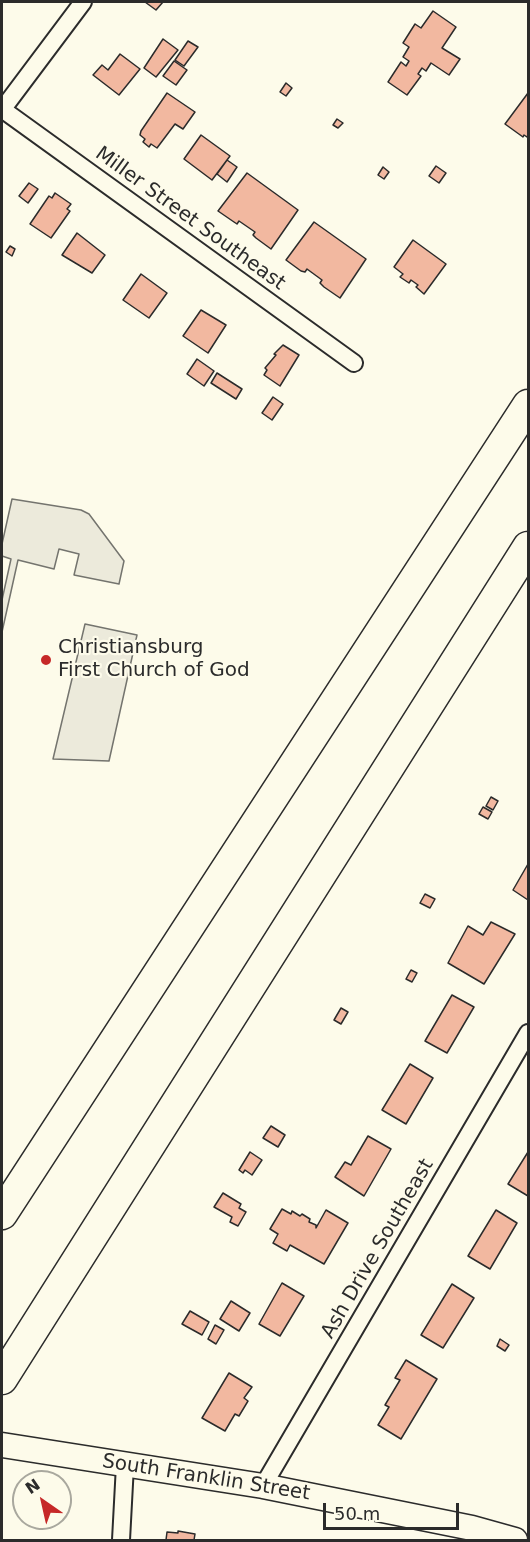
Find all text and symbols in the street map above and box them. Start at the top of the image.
street label: Miller Street Southeast [90,142,290,296]
place label: Christiansburg First Church of God [58,636,250,683]
marker: Christiansburg First Church of God [39,653,53,667]
street label: Ash Drive Southeast [317,1155,439,1343]
street label: South Franklin Street [100,1450,312,1506]
north arrow [12,1470,72,1530]
text: N [22,1475,44,1498]
scale bar [326,1491,462,1529]
text: 50 m [334,1503,380,1524]

